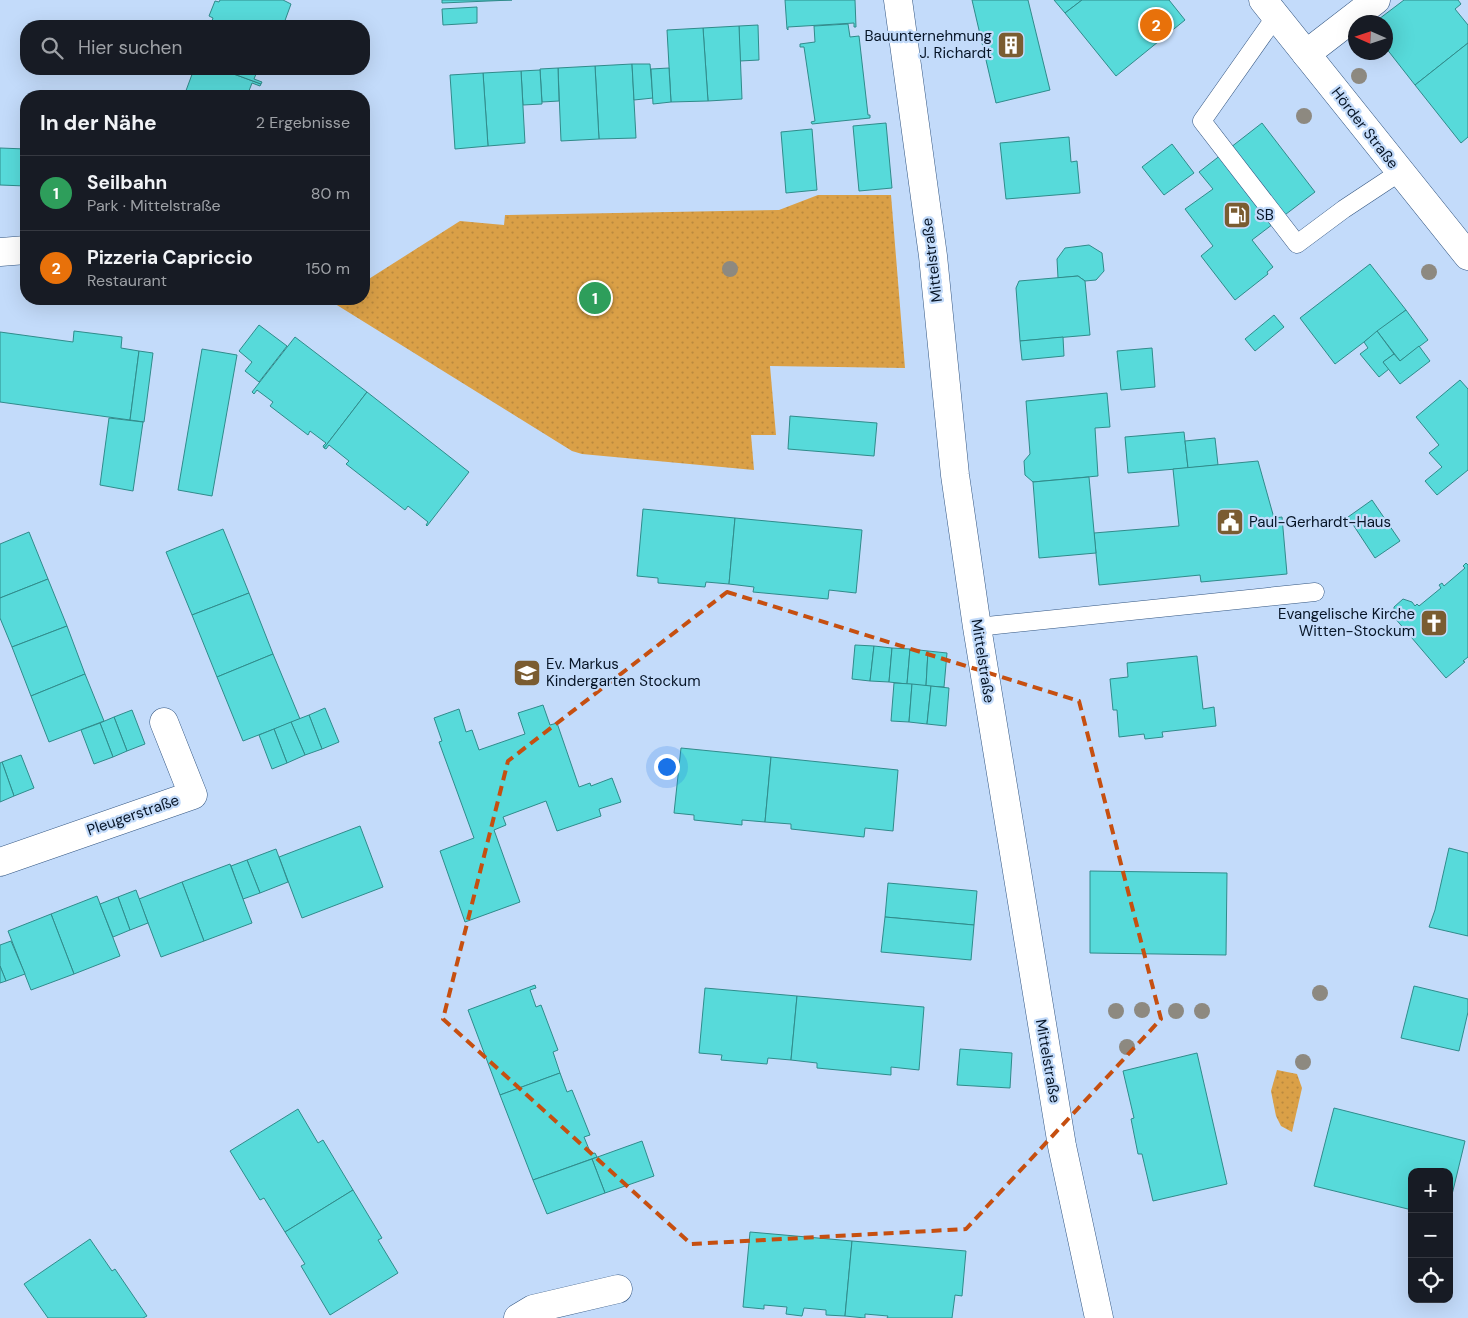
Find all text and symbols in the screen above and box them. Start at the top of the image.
pin: 2 [1140,6,1172,44]
north arrow [1348,15,1393,60]
search box [20,20,370,75]
place label: Bauunternehmung J. Richardt [865,26,992,63]
building icon: Bauunternehmung J. Richardt [996,30,1026,60]
icon: search [38,34,66,62]
text: Hier suchen [78,35,182,60]
street label: Hörder Straße [1327,83,1403,173]
text: In der Nähe [40,109,157,137]
text: 2 Ergebnisse [256,112,350,133]
text: Seilbahn [87,170,167,195]
text: 1 [53,183,59,204]
text: 80 m [311,183,350,204]
text: Park · Mittelstraße [87,195,221,216]
fuel station icon: SB [1222,200,1252,230]
place label: SB [1256,205,1274,225]
street label: Mittelstraße [917,217,947,303]
text: Pizzeria Capriccio [87,245,253,270]
text: 2 [51,258,61,279]
text: 150 m [306,258,350,279]
text: Restaurant [87,270,167,291]
pin: 1 [579,279,611,317]
public building icon: Paul-Gerhardt-Haus [1215,507,1245,537]
place label: Paul-Gerhardt-Haus [1249,512,1391,532]
place label: Evangelische Kirche Witten-Stockum [1278,604,1415,641]
church icon: Evangelische Kirche Witten-Stockum [1419,608,1449,638]
street label: Mittelstraße [967,618,999,704]
place label: Ev. Markus Kindergarten Stockum [546,654,701,691]
school or university icon: Ev. Markus Kindergarten Stockum [512,658,542,688]
your location [654,754,680,780]
street label: Pleugerstraße [84,790,182,840]
street label: Mittelstraße [1031,1018,1065,1104]
map controls [1408,1168,1453,1303]
button: + [1408,1168,1453,1213]
button: − [1408,1213,1453,1258]
button: locate [1408,1258,1453,1303]

